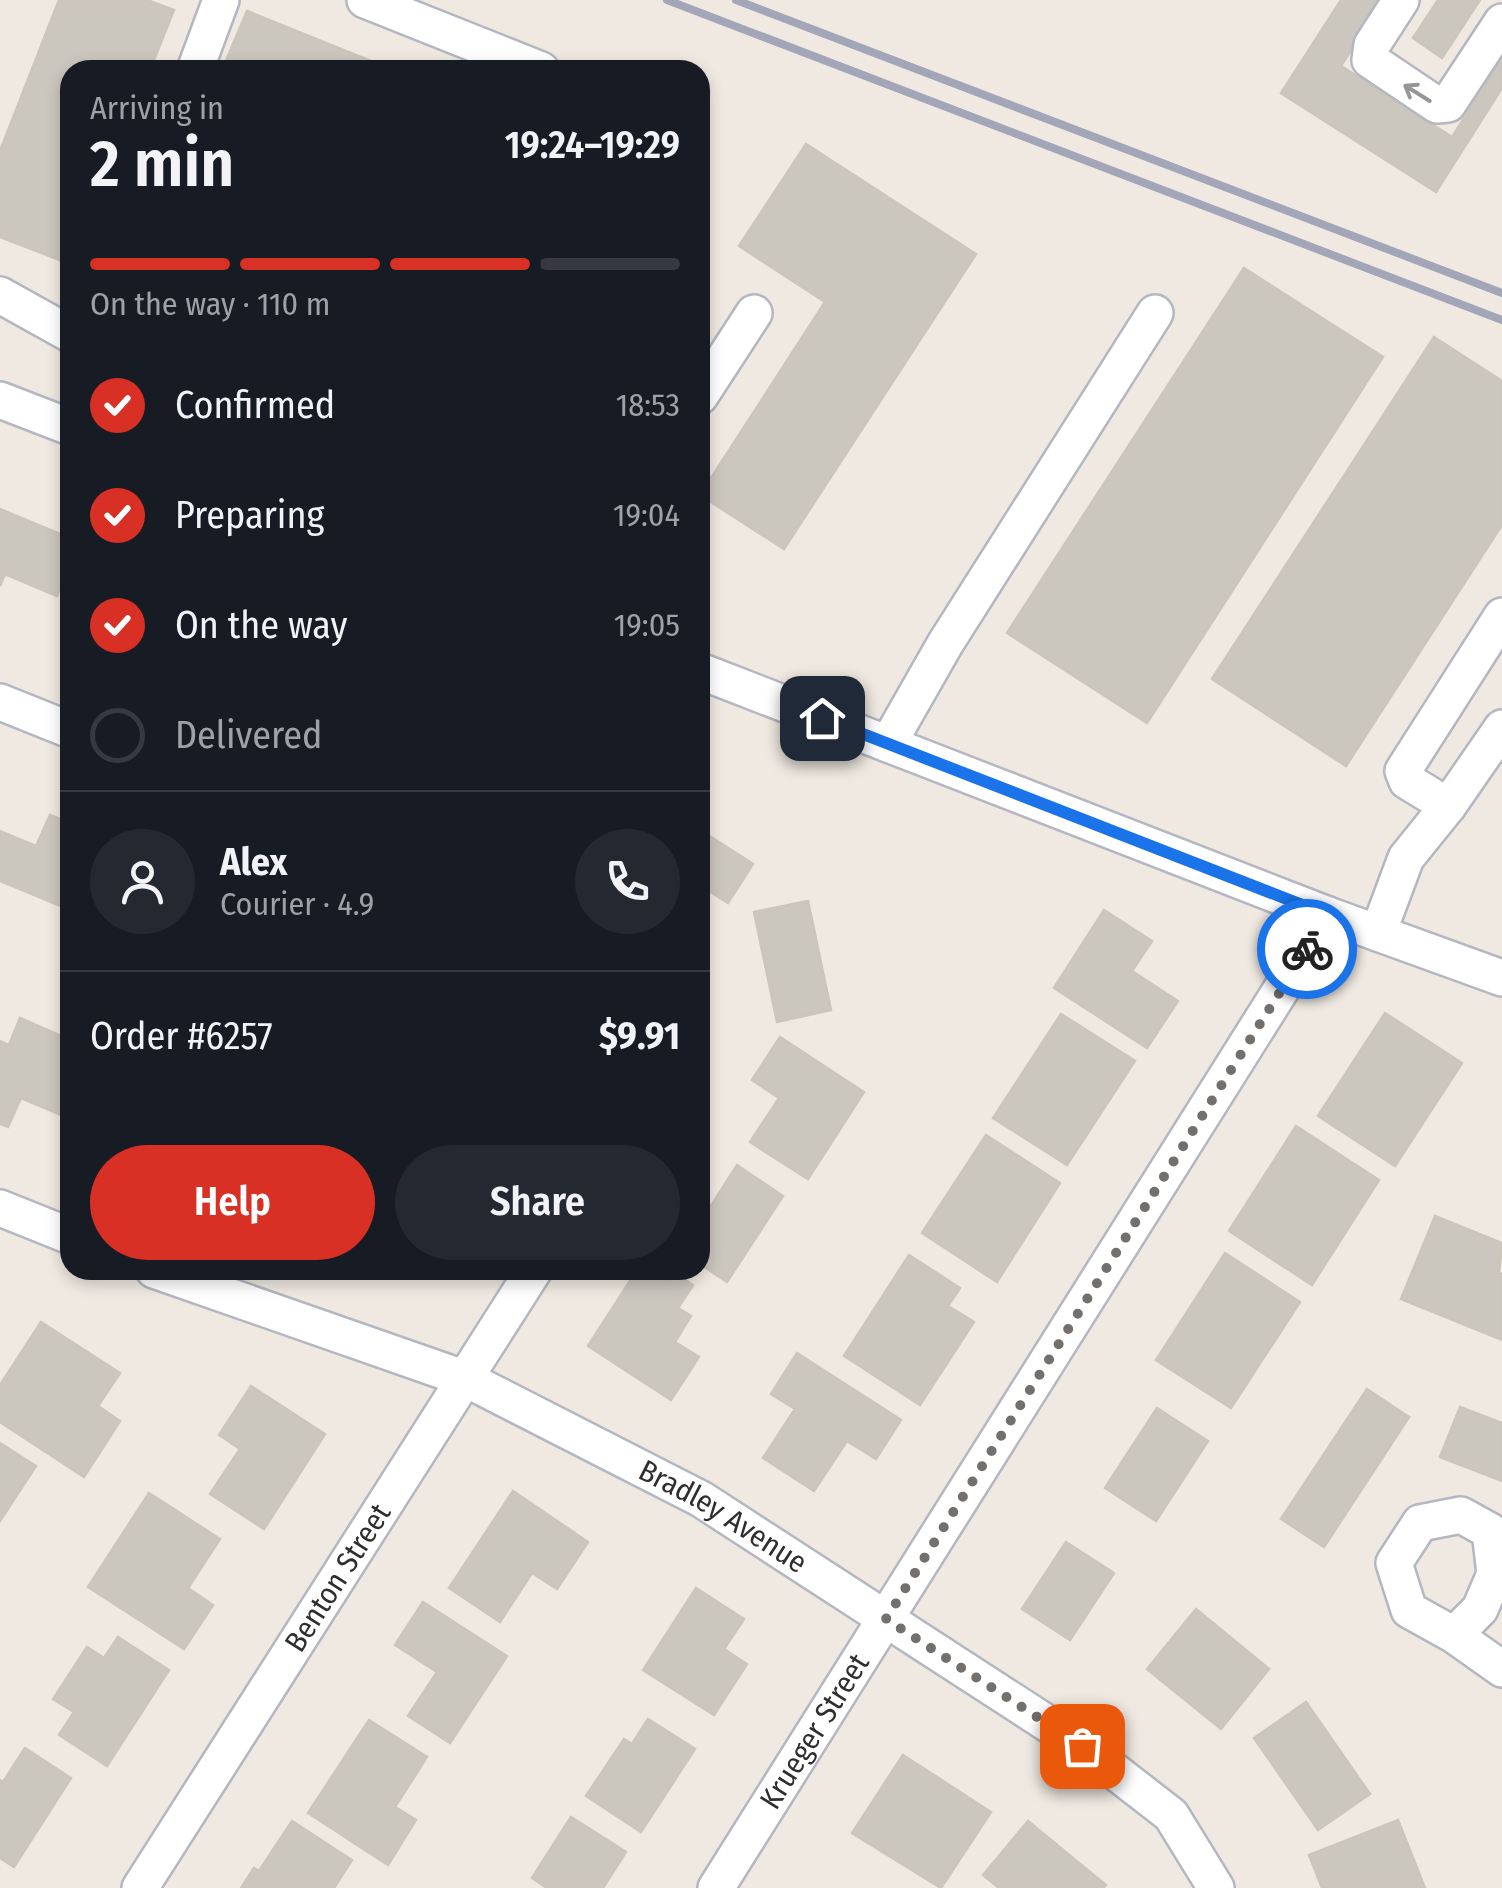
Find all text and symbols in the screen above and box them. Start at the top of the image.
one-way arrow [1403,83,1432,103]
text: Arriving in [90,89,224,127]
text: 19:24–19:29 [505,122,680,168]
text: 2 min [90,125,234,203]
text: On the way · 110 m [90,285,330,323]
icon: check [90,378,145,433]
text: Confirmed [175,382,335,428]
text: 18:53 [616,386,680,424]
icon: check [90,488,145,543]
text: Preparing [175,492,324,538]
text: 19:04 [613,496,680,534]
icon: check [90,598,145,653]
text: On the way [175,602,347,648]
text: 19:05 [614,606,680,644]
pin [780,676,865,761]
icon: home [795,691,850,746]
text: Delivered [175,712,322,758]
button: person [90,829,195,934]
button: phone [575,829,680,934]
text: Alex [220,839,287,885]
text: Courier · 4.9 [220,885,374,923]
courier [1257,899,1357,999]
icon: bike [1280,922,1335,977]
text: Order #6257 [90,1013,273,1059]
text: $9.91 [599,1013,680,1059]
button: Help [90,1145,375,1260]
button: Share [395,1145,680,1260]
street label: Bradley Avenue [633,1452,814,1581]
street label: Benton Street [277,1497,399,1659]
street label: Krueger Street [752,1647,877,1816]
pin [1040,1704,1125,1789]
icon: bag [1055,1719,1110,1774]

